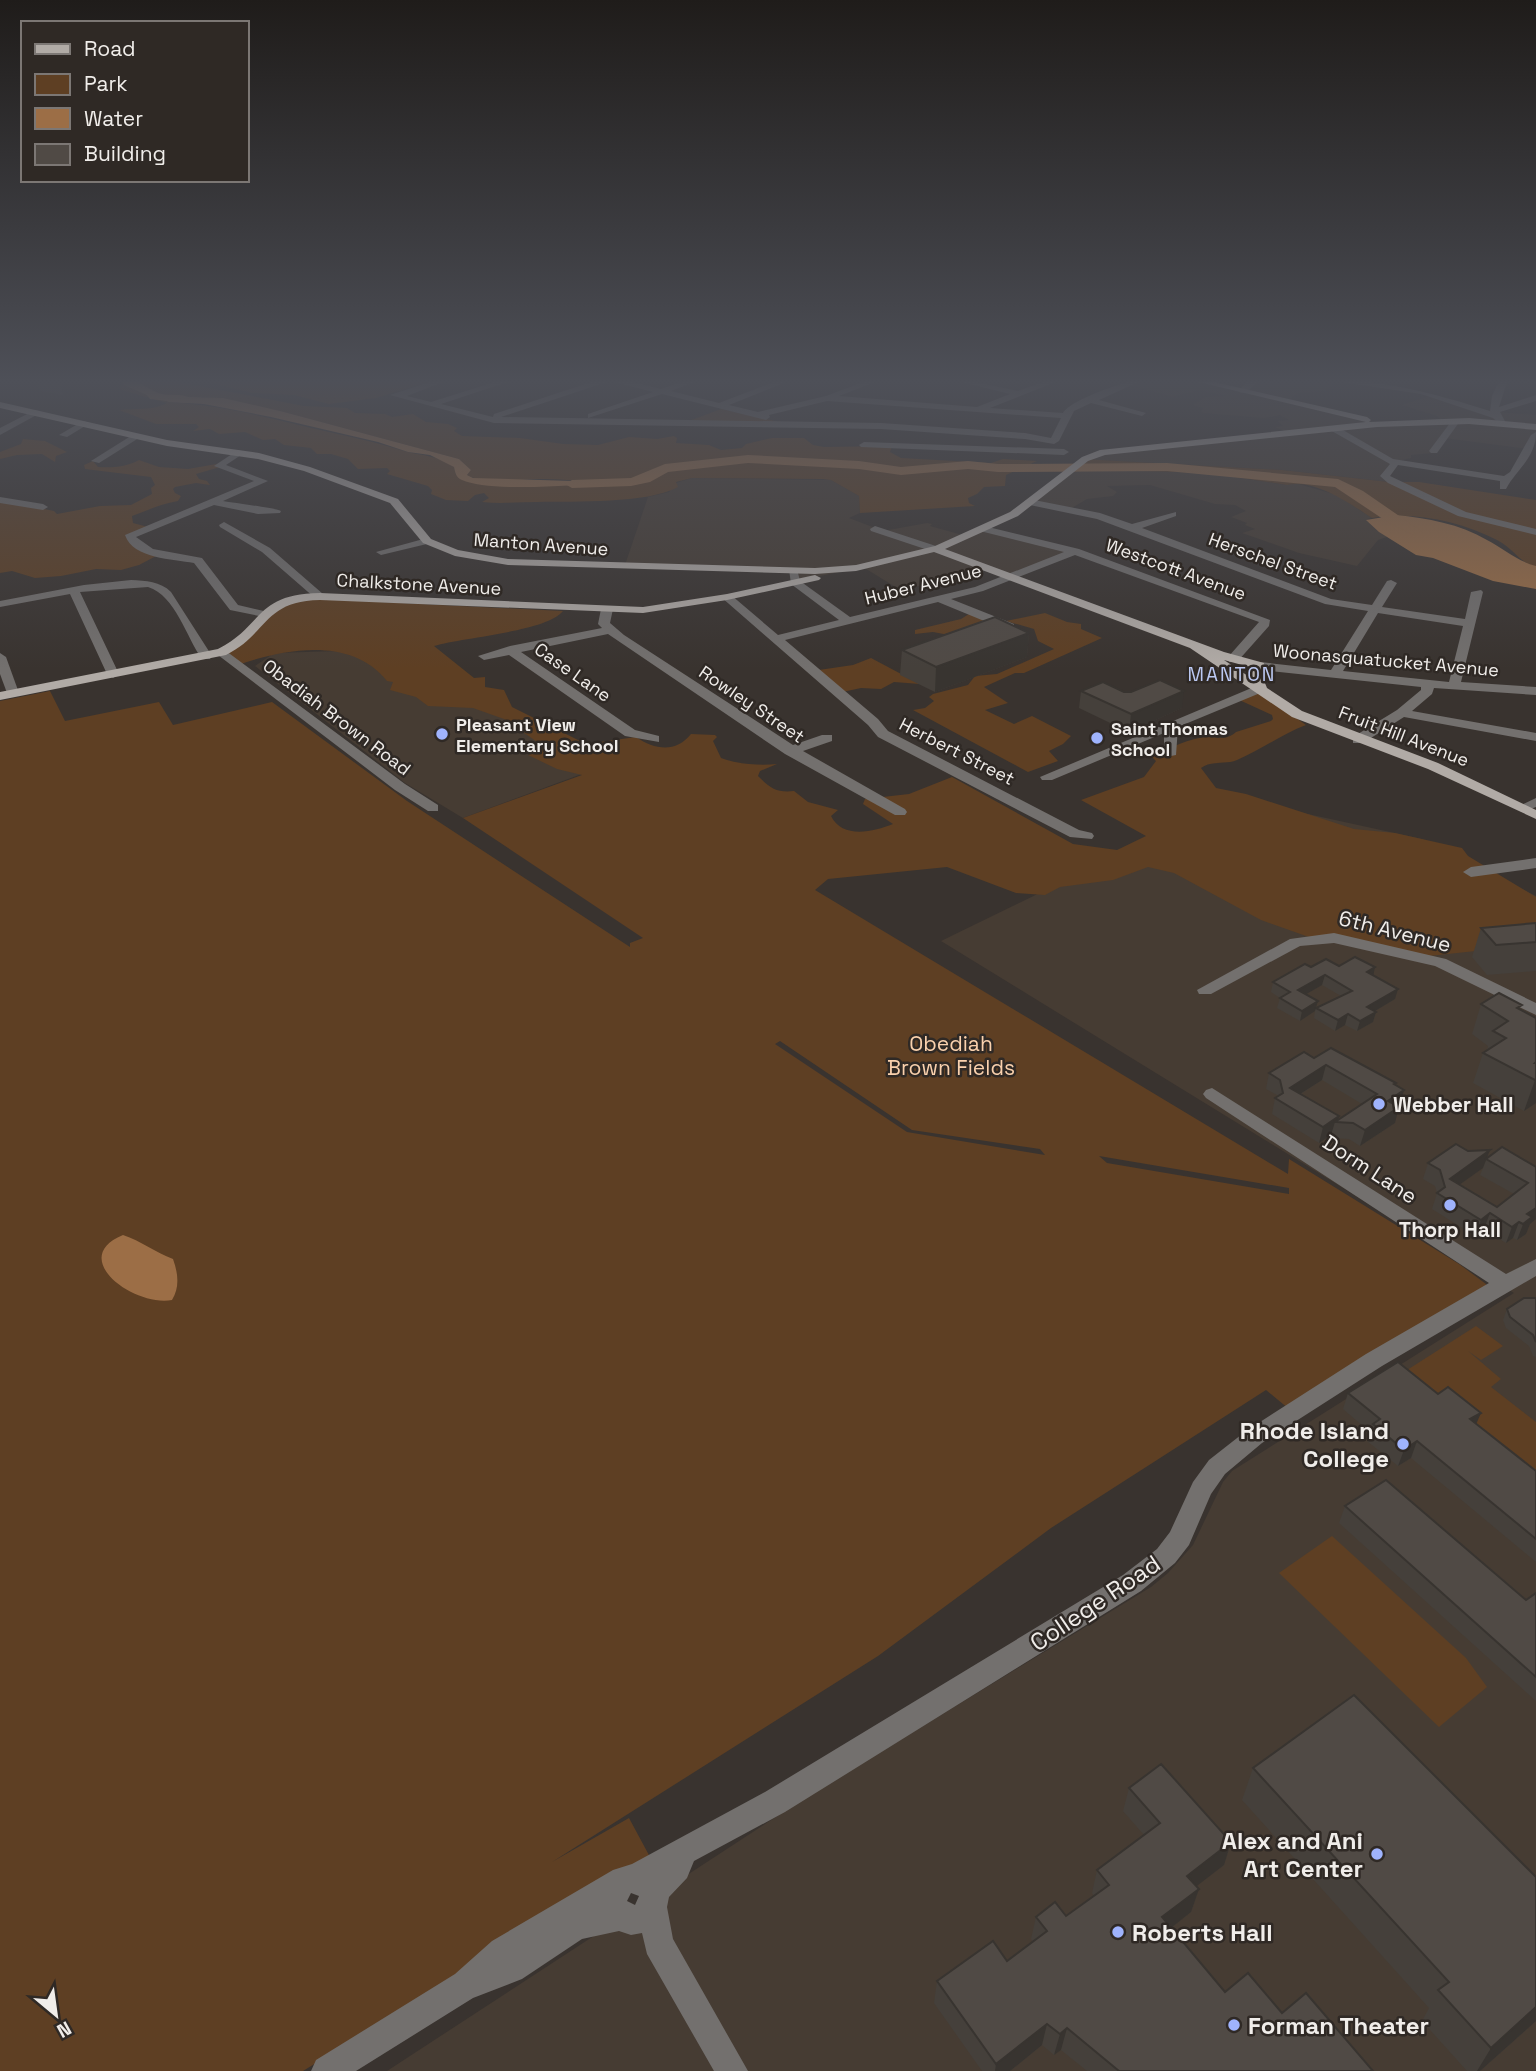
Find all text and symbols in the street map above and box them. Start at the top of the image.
legend [21,21,248,182]
text: Road [84,35,136,62]
text: Park [84,70,128,97]
text: Water [84,105,143,132]
text: Building [84,140,166,167]
street label: Herschel Street [1206,527,1340,595]
street label: Manton Avenue [473,528,609,560]
street label: Westcott Avenue [1103,533,1249,605]
street label: Huber Avenue [862,558,984,610]
street label: Chalkstone Avenue [336,568,502,600]
street label: Case Lane [530,637,616,707]
street label: Woonasquatucket Avenue [1272,639,1500,681]
street label: Obadiah Brown Road [258,654,416,780]
street label: Rowley Street [695,660,809,748]
district label: MANTON [1188,662,1276,687]
street label: Fruit Hill Avenue [1336,701,1472,771]
street label: Herbert Street [896,712,1018,790]
place label: Pleasant View Elementary School [456,713,619,757]
place label: Saint Thomas School [1111,717,1228,761]
marker: Pleasant View Elementary School [434,726,450,742]
marker: Saint Thomas School [1089,730,1105,746]
street label: 6th Avenue [1336,904,1454,958]
park label: Obediah Brown Fields [887,1030,1015,1081]
place label: Webber Hall [1393,1091,1514,1118]
marker: Webber Hall [1371,1096,1387,1112]
street label: Dorm Lane [1318,1129,1422,1209]
marker: Thorp Hall [1442,1197,1458,1213]
place label: Thorp Hall [1399,1216,1501,1243]
place label: Rhode Island College [1240,1415,1389,1474]
marker: Rhode Island College [1395,1436,1411,1452]
street label: College Road [1024,1548,1166,1658]
place label: Alex and Ani Art Center [1222,1825,1363,1884]
marker: Alex and Ani Art Center [1369,1846,1385,1862]
place label: Roberts Hall [1132,1917,1273,1948]
marker: Roberts Hall [1110,1924,1126,1940]
north arrow [21,1980,91,2050]
place label: Forman Theater [1248,2010,1429,2041]
text: N [52,2015,76,2043]
marker: Forman Theater [1226,2017,1242,2033]

